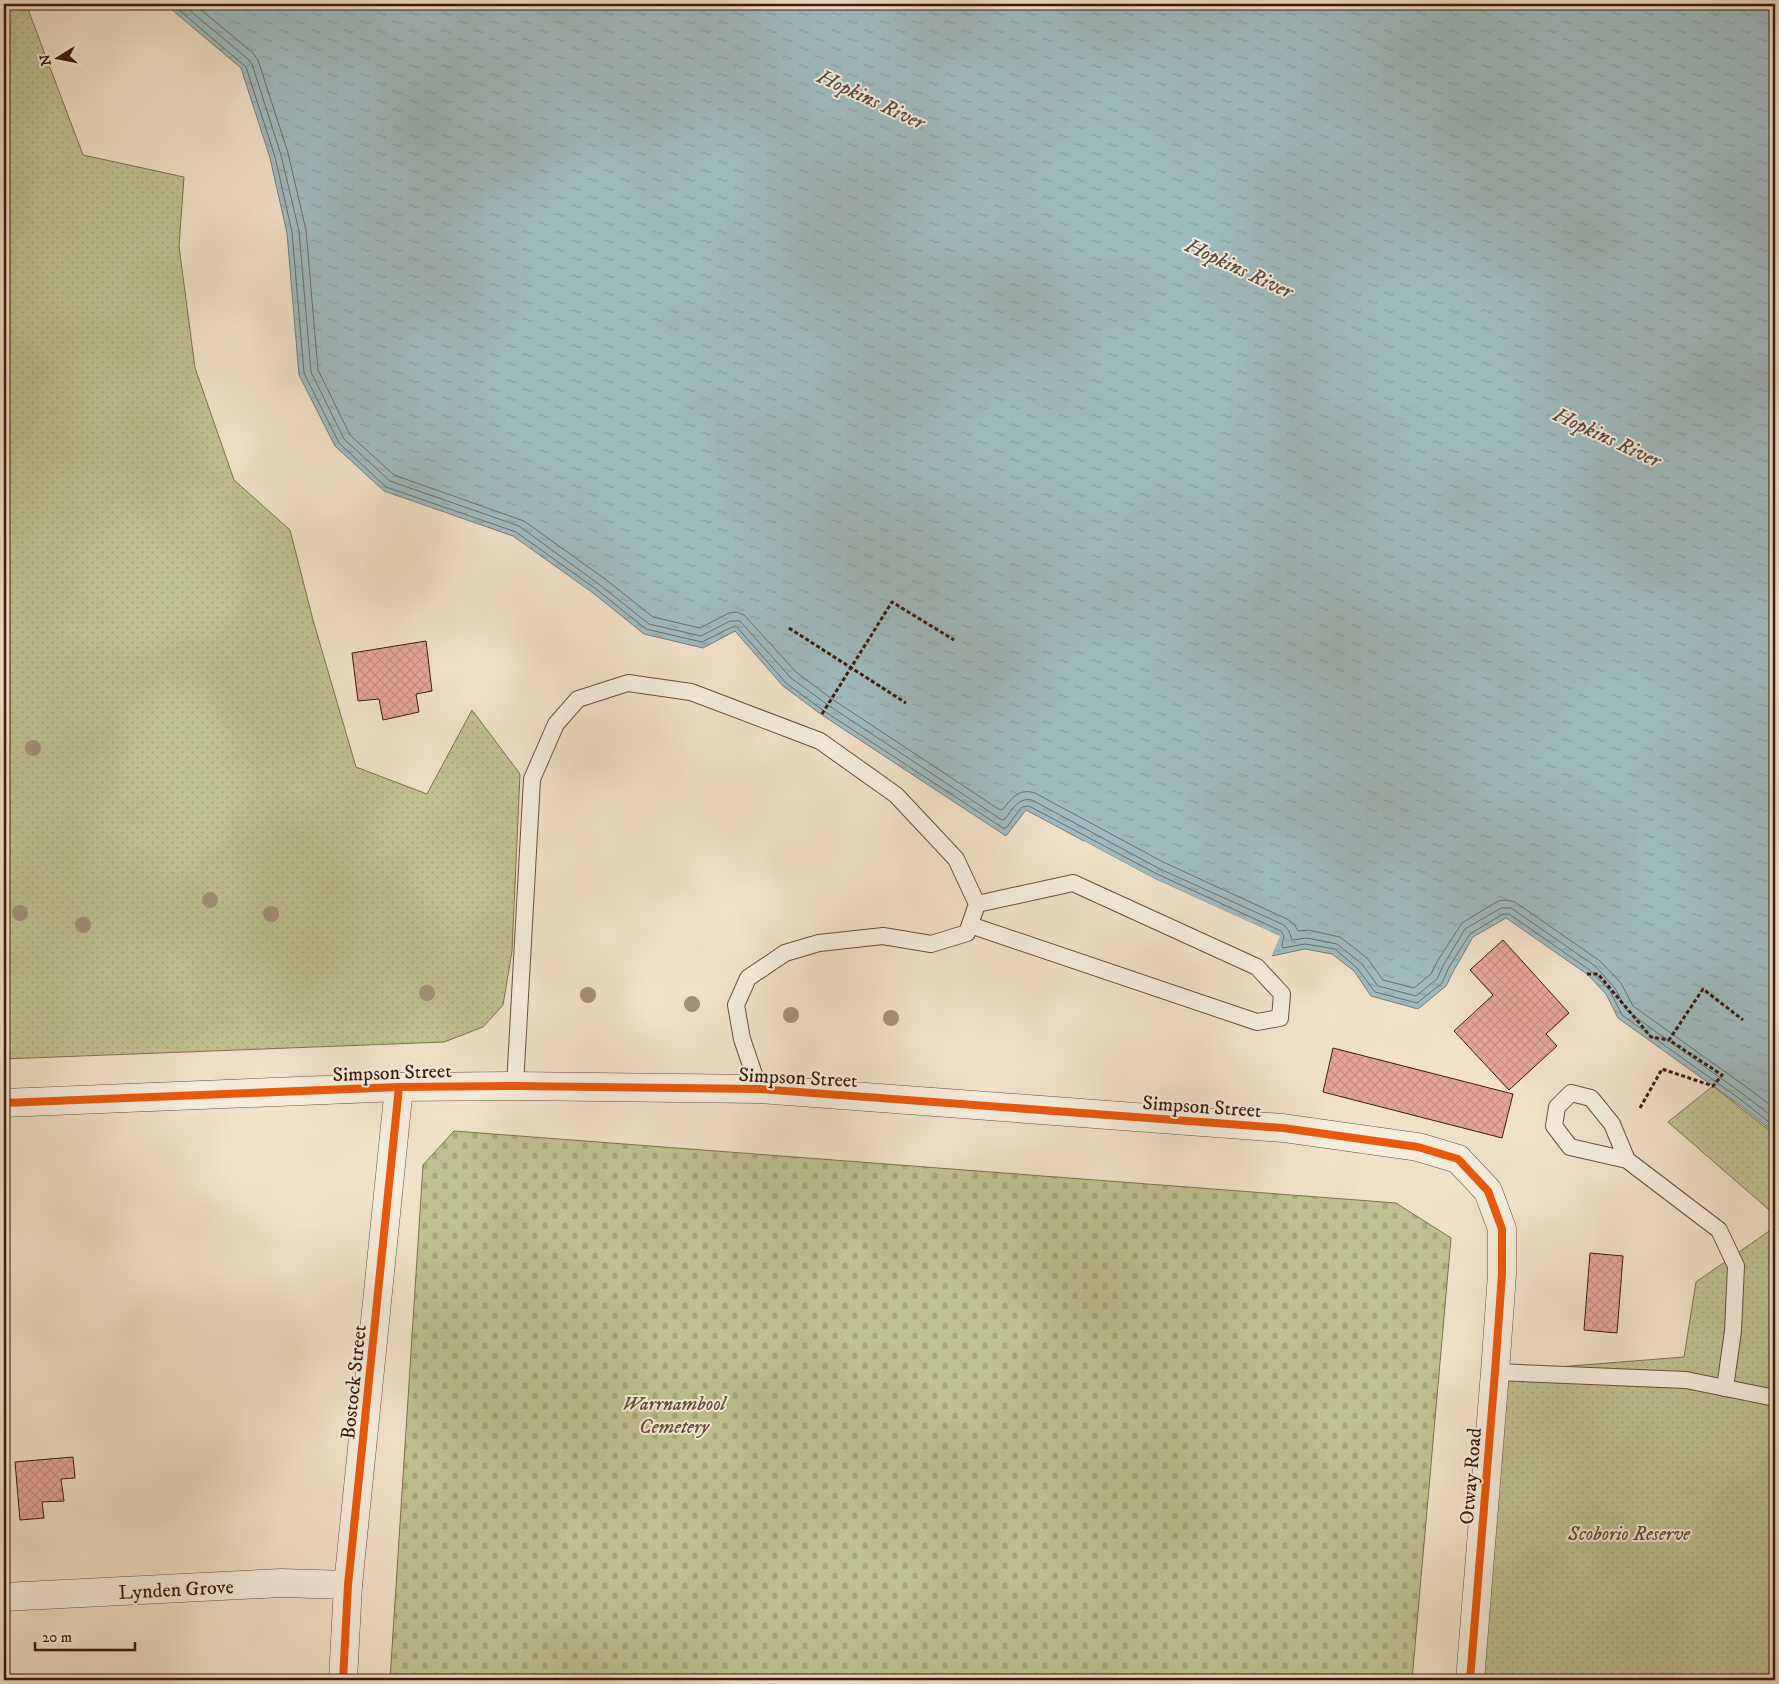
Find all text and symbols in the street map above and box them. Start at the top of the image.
north arrow [32,32,82,82]
text: N [36,52,56,67]
water label: Hopkins River [812,63,930,137]
water label: Hopkins River [1180,232,1298,306]
water label: Hopkins River [1548,401,1666,475]
street label: Simpson Street [332,1059,452,1088]
street label: Simpson Street [738,1063,858,1094]
street label: Simpson Street [1142,1091,1262,1124]
street label: Bostock Street [336,1324,373,1441]
park label: Warrnambool Cemetery [622,1392,728,1440]
street label: Otway Road [1455,1427,1488,1525]
park label: Scoborio Reserve [1567,1522,1691,1547]
street label: Lynden Grove [118,1575,234,1606]
scale bar [35,1619,135,1651]
text: 20 m [42,1628,72,1647]

